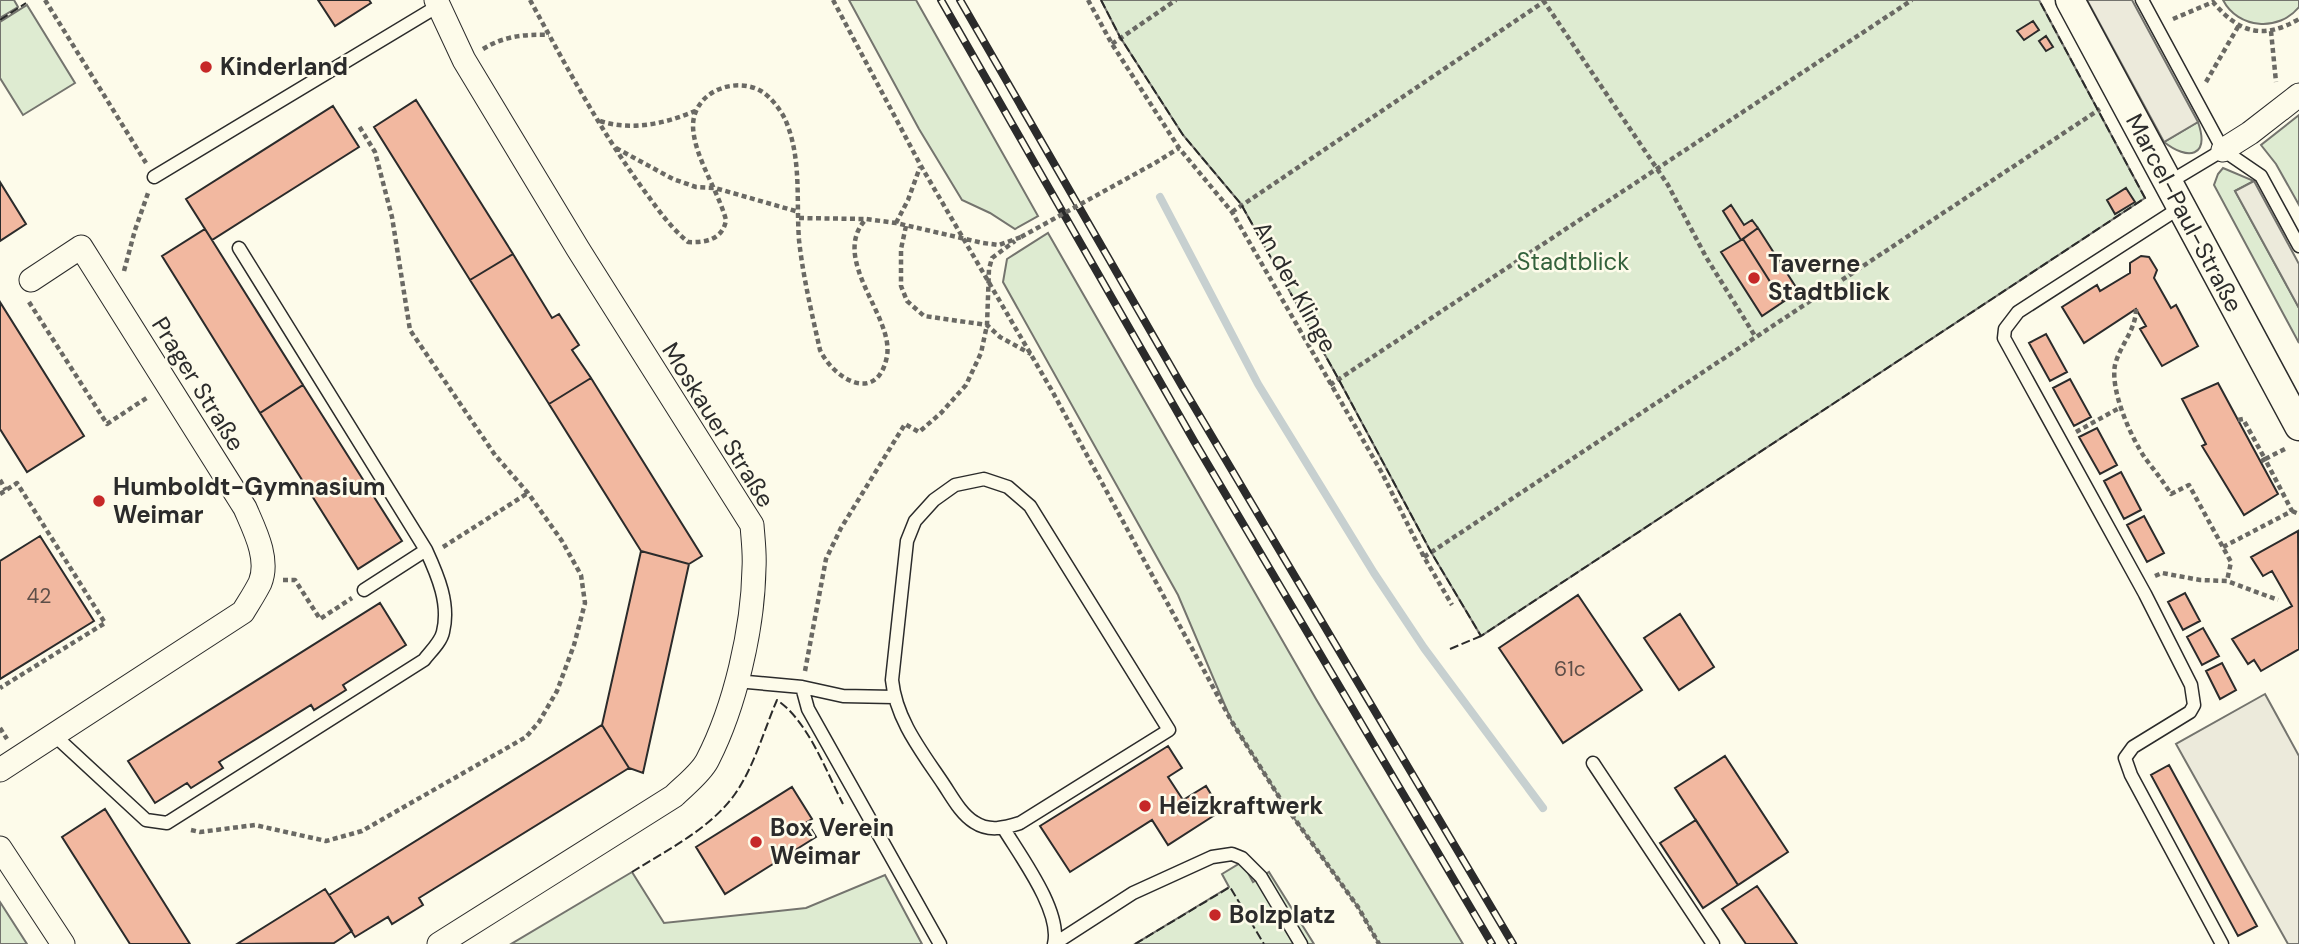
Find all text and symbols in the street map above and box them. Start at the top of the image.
place label: Kinderland [220,51,348,82]
marker: Kinderland [198,59,214,75]
street label: Marcel-Paul-Straße [2119,108,2250,317]
street label: An der Klinge [1247,216,1344,358]
park label: Stadtblick [1517,246,1629,277]
place label: Taverne Stadtblick [1768,248,1890,307]
marker: Taverne Stadtblick [1746,270,1762,286]
street label: Prager Straße [145,311,252,456]
street label: Moskauer Straße [655,337,782,513]
place label: Humboldt-Gymnasium Weimar [113,471,386,530]
marker: Humboldt-Gymnasium Weimar [91,493,107,509]
house number: 42 [27,582,51,610]
house number: 61c [1554,655,1586,683]
place label: Heizkraftwerk [1159,790,1323,821]
marker: Heizkraftwerk [1137,798,1153,814]
place label: Box Verein Weimar [770,812,894,871]
marker: Box Verein Weimar [748,834,764,850]
place label: Bolzplatz [1229,899,1335,930]
marker: Bolzplatz [1207,907,1223,923]

